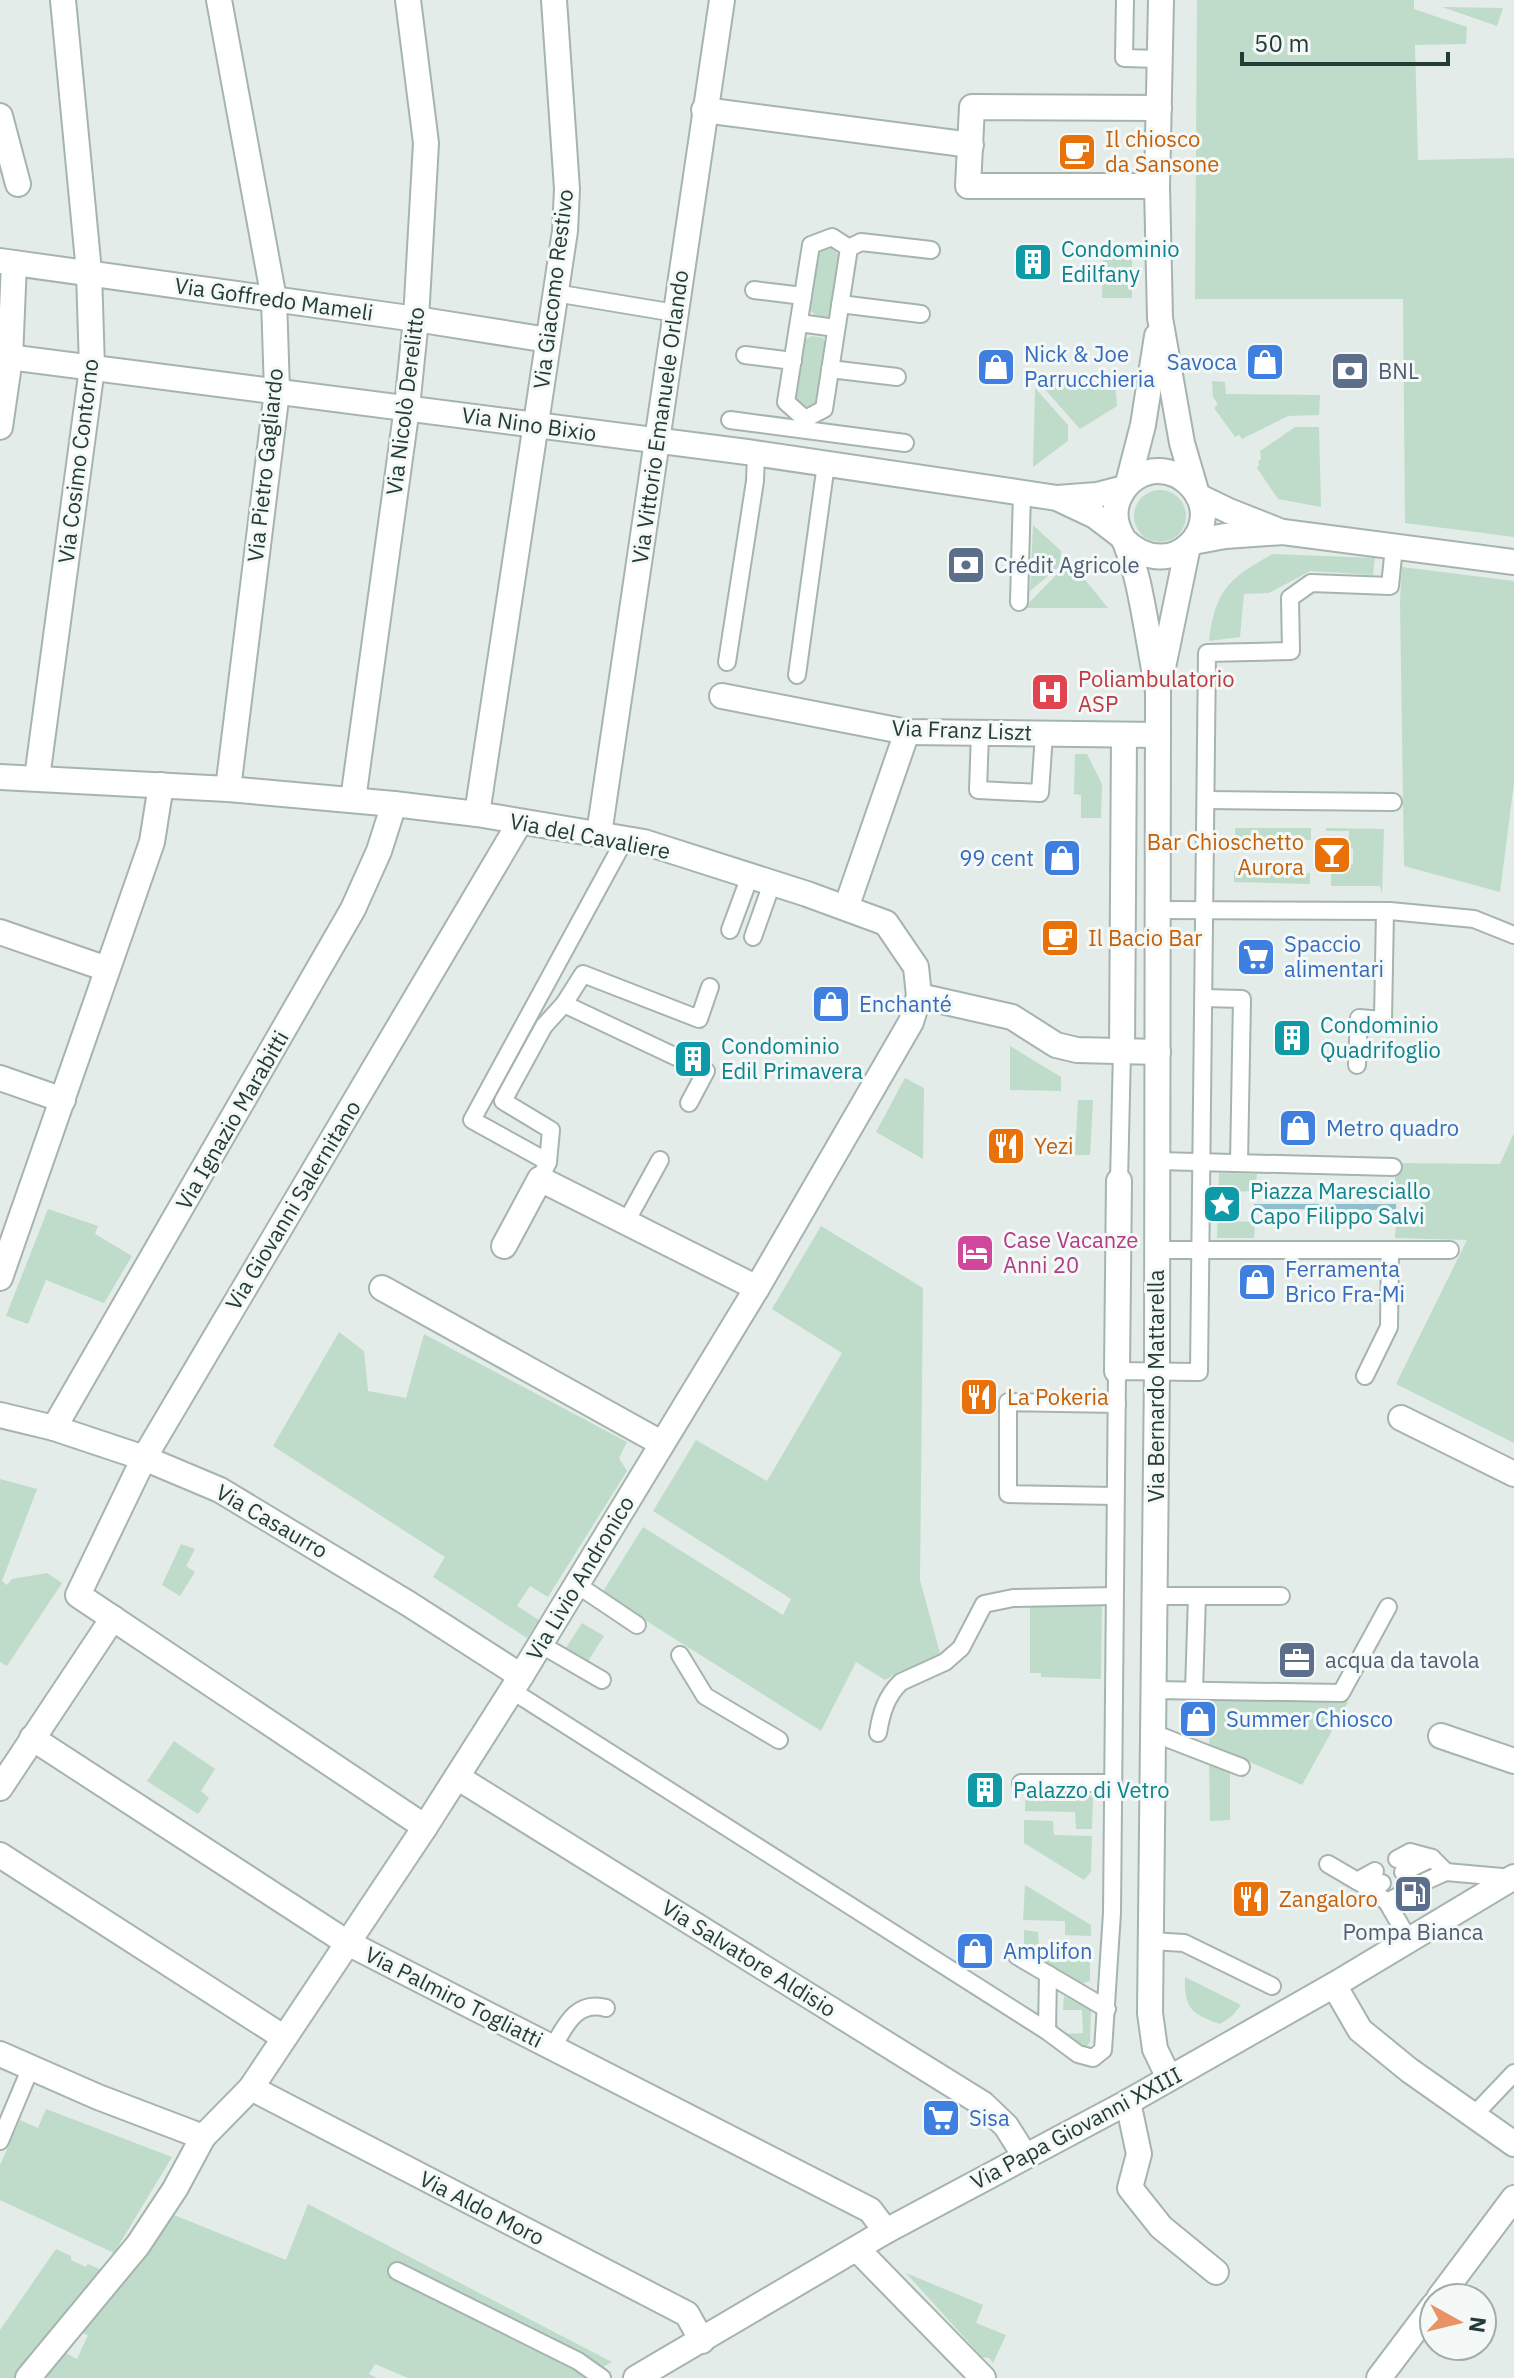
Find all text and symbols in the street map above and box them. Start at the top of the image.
scale bar [1242,16,1448,66]
text: 50 m [1254,27,1309,59]
place label: Il chiosco da Sansone [1105,124,1219,178]
cafe icon: Il chiosco da Sansone [1056,131,1098,173]
street label: Via Giacomo Restivo [526,187,579,390]
place label: Condominio Edilfany [1061,234,1180,288]
building icon: Condominio Edilfany [1012,241,1054,283]
street label: Via Vittorio Emanuele Orlando [625,268,694,566]
street label: Via Goffredo Mameli [173,270,375,327]
street label: Via Nicolò Derelitto [379,305,430,497]
place label: Nick & Joe Parrucchieria [1024,339,1155,393]
shop icon: Savoca [1244,341,1286,383]
shop icon: Nick & Joe Parrucchieria [975,346,1017,388]
place label: Savoca [1167,347,1237,376]
bank icon: BNL [1329,350,1371,392]
place label: BNL [1378,356,1419,385]
street label: Via Cosimo Contorno [51,357,104,565]
street label: Via Pietro Gagliardo [240,367,289,563]
street label: Via Nino Bixio [460,400,598,447]
bank icon: Crédit Agricole [945,544,987,586]
place label: Crédit Agricole [994,550,1140,579]
place label: Poliambulatorio ASP [1078,664,1235,718]
hospital icon: Poliambulatorio ASP [1029,671,1071,713]
street label: Via Franz Liszt [891,713,1033,746]
street label: Via del Cavaliere [507,806,673,865]
place label: Bar Chioschetto Aurora [1147,827,1304,881]
bar icon: Bar Chioschetto Aurora [1311,834,1353,876]
shop icon: 99 cent [1041,837,1083,879]
place label: 99 cent [959,843,1034,872]
cafe icon: Il Bacio Bar [1039,917,1081,959]
place label: Il Bacio Bar [1088,923,1202,952]
place label: Spaccio alimentari [1284,929,1384,983]
supermarket icon: Spaccio alimentari [1235,936,1277,978]
shop icon: Enchanté [810,983,852,1025]
place label: Enchanté [859,989,952,1018]
place label: Condominio Quadrifoglio [1320,1010,1441,1064]
building icon: Condominio Quadrifoglio [1271,1017,1313,1059]
street label: Via Ignazio Marabitti [168,1025,295,1215]
place label: Condominio Edil Primavera [721,1031,863,1085]
building icon: Condominio Edil Primavera [672,1038,714,1080]
street label: Via Giovanni Salernitano [218,1095,367,1315]
shop icon: Metro quadro [1277,1107,1319,1149]
place label: Metro quadro [1326,1113,1459,1142]
restaurant icon: Yezi [985,1125,1027,1167]
place label: Yezi [1034,1131,1074,1160]
place label: Piazza Maresciallo Capo Filippo Salvi [1250,1176,1431,1230]
place icon: Piazza Maresciallo Capo Filippo Salvi [1201,1183,1243,1225]
place label: Case Vacanze Anni 20 [1003,1225,1138,1279]
hotel icon: Case Vacanze Anni 20 [954,1232,996,1274]
place label: Ferramenta Brico Fra-Mi [1285,1254,1405,1308]
shop icon: Ferramenta Brico Fra-Mi [1236,1261,1278,1303]
street label: Via Bernardo Mattarella [1141,1269,1170,1503]
restaurant icon: La Pokeria [958,1376,1000,1418]
place label: La Pokeria [1007,1382,1109,1411]
street label: Via Casaurro [211,1477,333,1564]
street label: Via Livio Andronico [519,1490,640,1665]
office icon: acqua da tavola [1276,1639,1318,1681]
place label: acqua da tavola [1325,1645,1480,1674]
shop icon: Summer Chiosco [1177,1698,1219,1740]
place label: Summer Chiosco [1226,1704,1393,1733]
building icon: Palazzo di Vetro [964,1769,1006,1811]
place label: Palazzo di Vetro [1013,1775,1170,1804]
fuel station icon: Pompa Bianca [1392,1873,1434,1915]
restaurant icon: Zangaloro [1230,1878,1272,1920]
place label: Zangaloro [1279,1884,1378,1913]
street label: Via Salvatore Aldisio [657,1892,842,2023]
place label: Pompa Bianca [1342,1917,1484,1946]
shop icon: Amplifon [954,1930,996,1972]
place label: Amplifon [1003,1936,1092,1965]
street label: Via Palmiro Togliatti [360,1939,548,2054]
street label: Via Papa Giovanni XXIII [965,2060,1186,2195]
supermarket icon: Sisa [920,2097,962,2139]
place label: Sisa [969,2103,1010,2132]
street label: Via Aldo Moro [415,2164,550,2251]
north arrow [1418,2282,1498,2362]
text: N [1463,2315,1494,2335]

